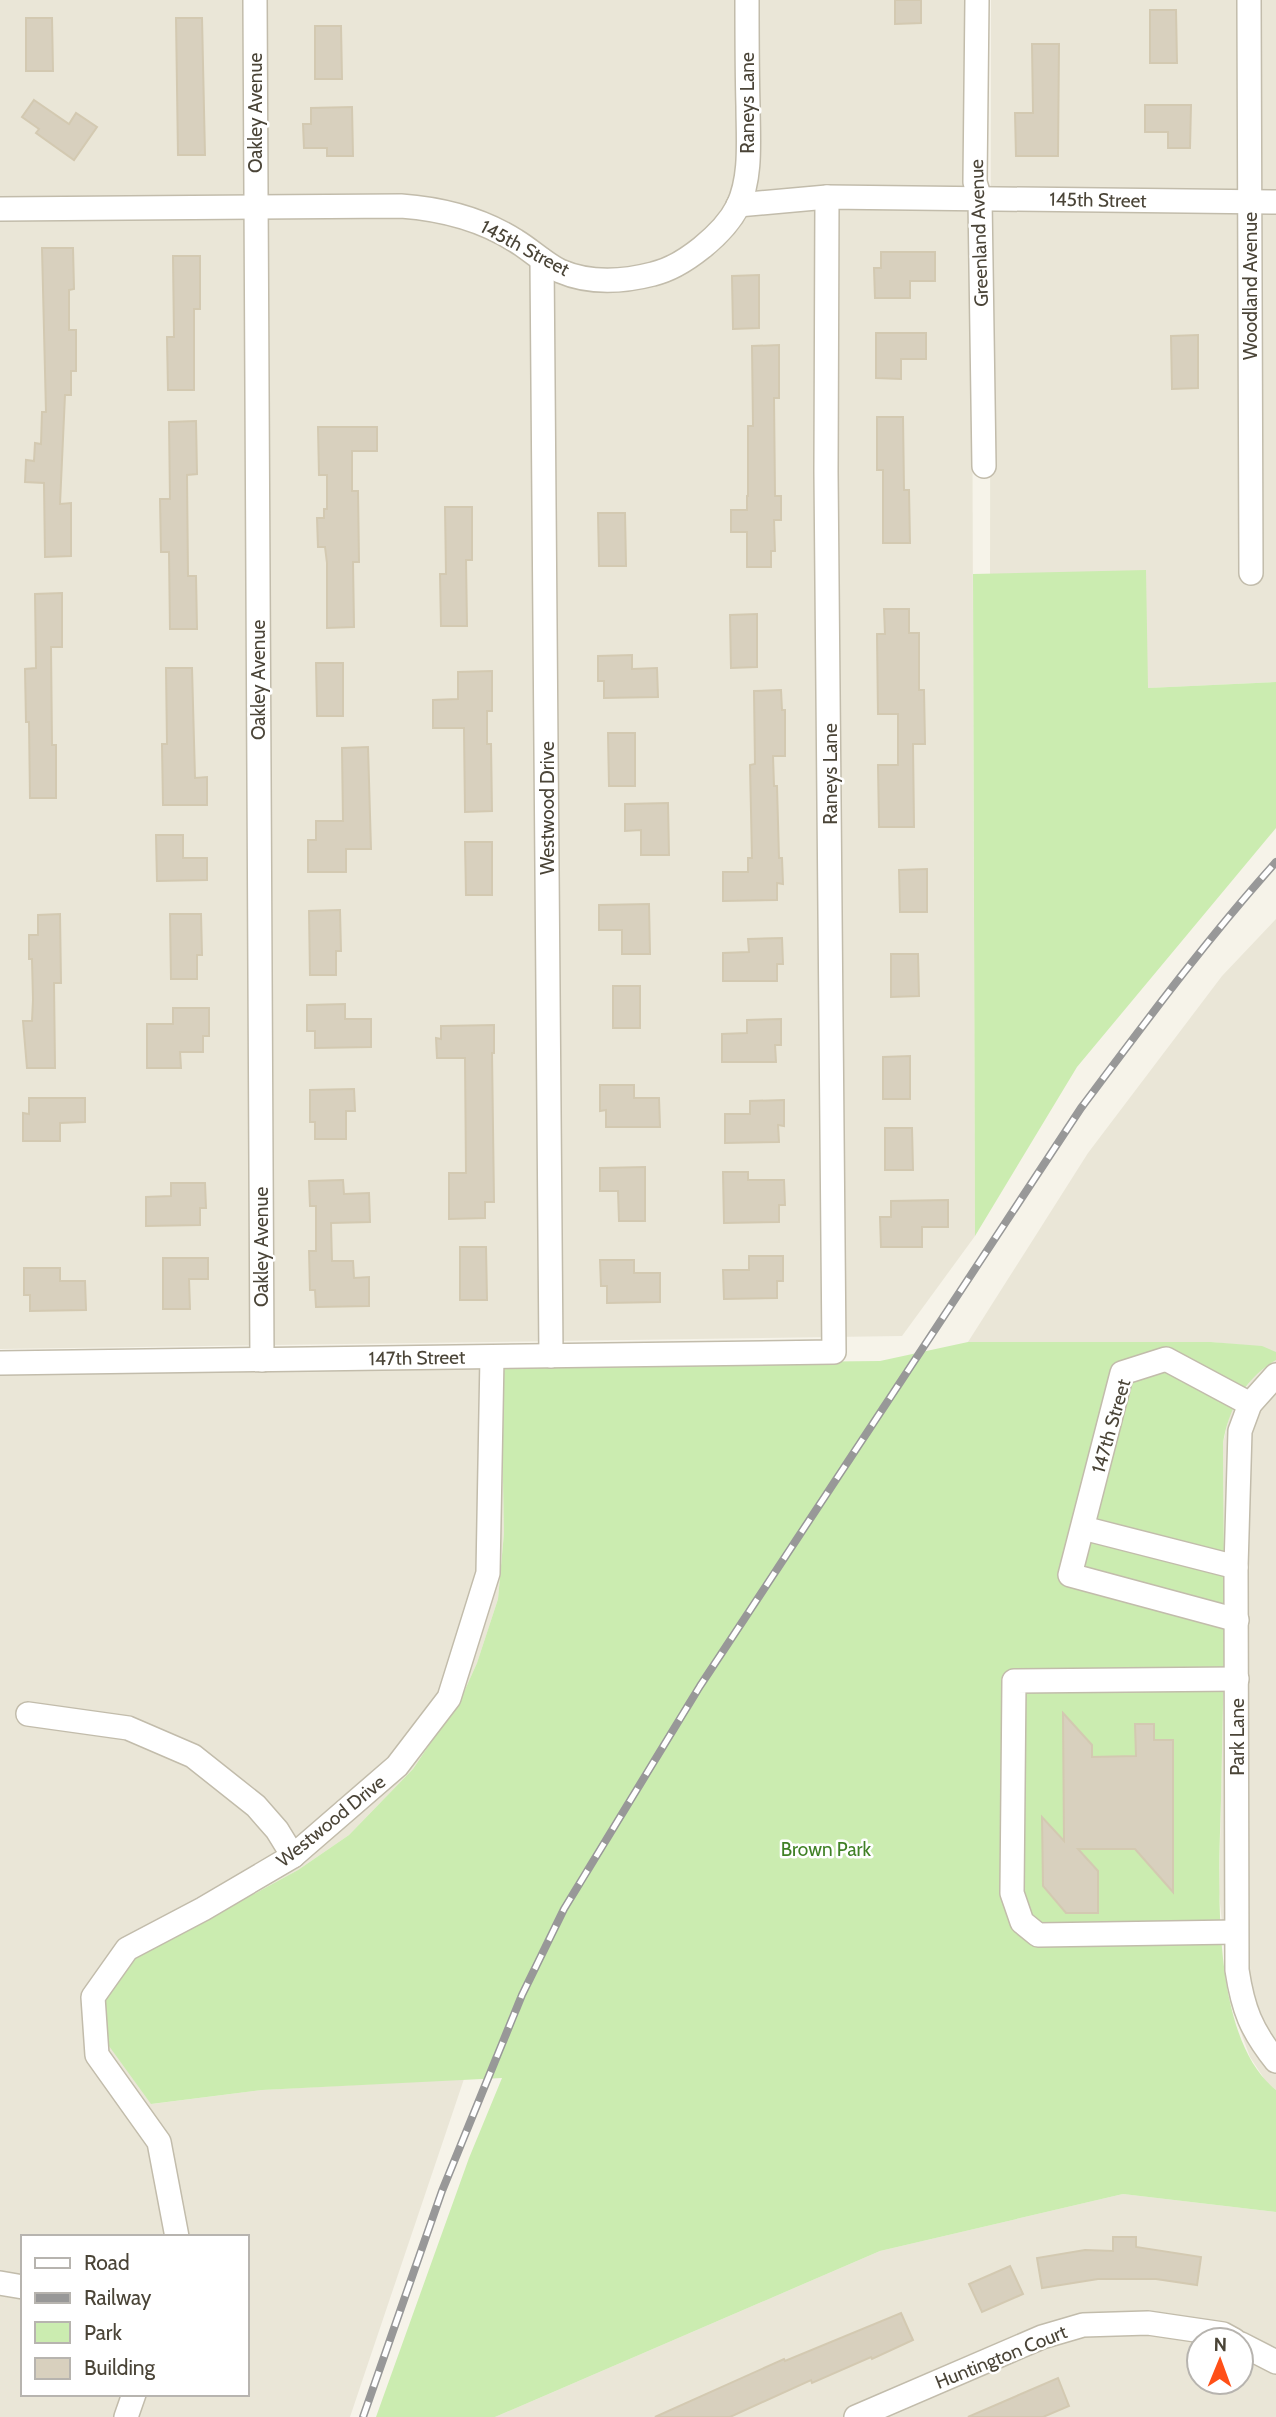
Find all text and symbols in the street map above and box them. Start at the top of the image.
street label: Raneys Lane [736,52,759,154]
street label: Oakley Avenue [244,53,267,173]
street label: Greenland Avenue [965,158,993,307]
street label: 145th Street [1049,188,1147,212]
street label: Woodland Avenue [1239,212,1262,360]
street label: 145th Street [477,215,574,281]
street label: Oakley Avenue [247,620,270,740]
street label: Raneys Lane [819,723,842,825]
street label: Westwood Drive [536,741,559,875]
street label: Oakley Avenue [250,1187,273,1307]
street label: 147th Street [369,1346,466,1370]
street label: 147th Street [1087,1376,1136,1476]
street label: Park Lane [1226,1698,1249,1776]
street label: Westwood Drive [272,1770,390,1872]
park label: Brown Park [781,1838,872,1861]
legend [21,2235,248,2396]
text: Road [84,2250,130,2275]
text: Railway [84,2285,152,2310]
text: Park [84,2320,122,2345]
street label: Huntington Court [932,2320,1071,2394]
north arrow [1185,2326,1255,2396]
text: N [1213,2333,1227,2356]
text: Building [84,2355,156,2380]

